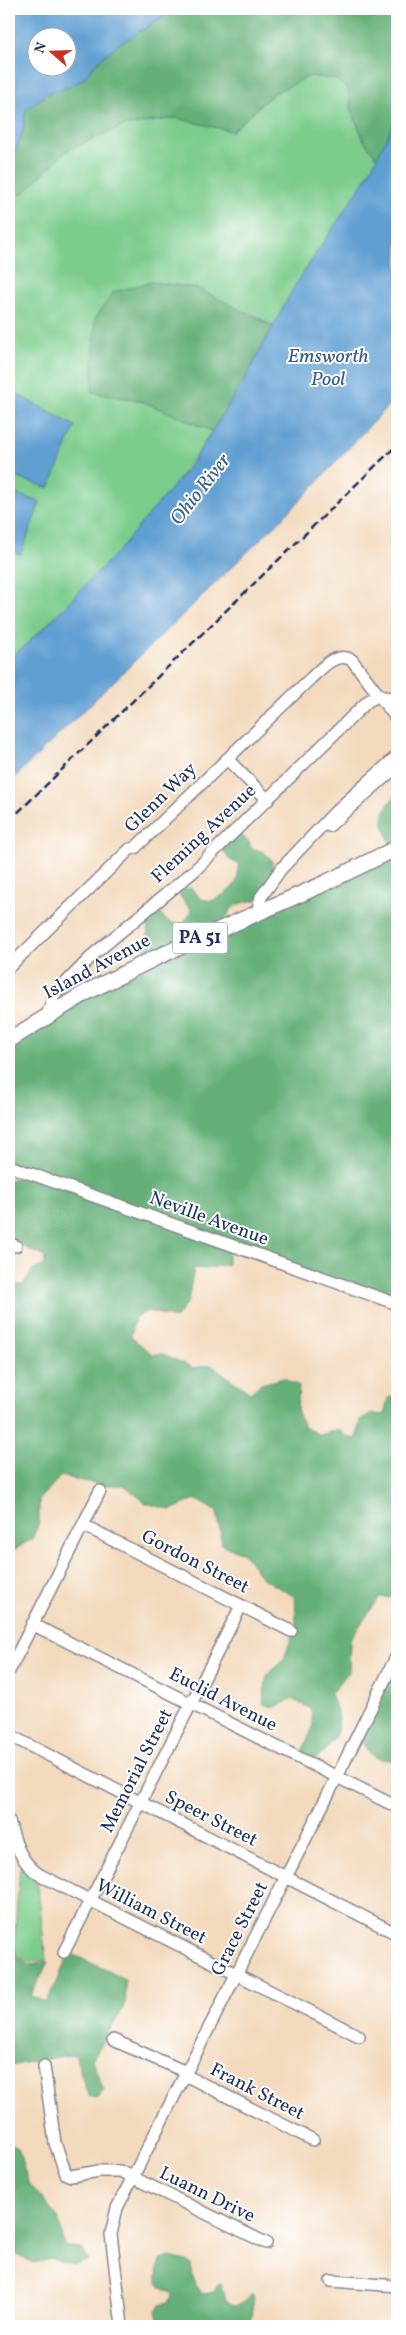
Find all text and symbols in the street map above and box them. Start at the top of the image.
north arrow [28,28,78,78]
text: N [31,40,52,56]
water label: Emsworth Pool [287,343,369,394]
water label: Ohio River [164,448,238,532]
street label: Glenn Way [119,757,203,839]
street label: Fleming Avenue [146,778,262,890]
road number: PA 51 [172,922,228,954]
street label: Island Avenue [39,928,155,1006]
street label: Neville Avenue [146,1185,272,1253]
street label: Gordon Street [137,1524,254,1600]
street label: Euclid Avenue [164,1662,282,1738]
street label: Memorial Street [95,1704,180,1837]
street label: Speer Street [160,1785,262,1854]
street label: William Street [91,1873,211,1951]
street label: Grace Street [205,1877,275,1981]
street label: Frank Street [205,2057,309,2127]
street label: Luann Drive [155,2161,259,2229]

